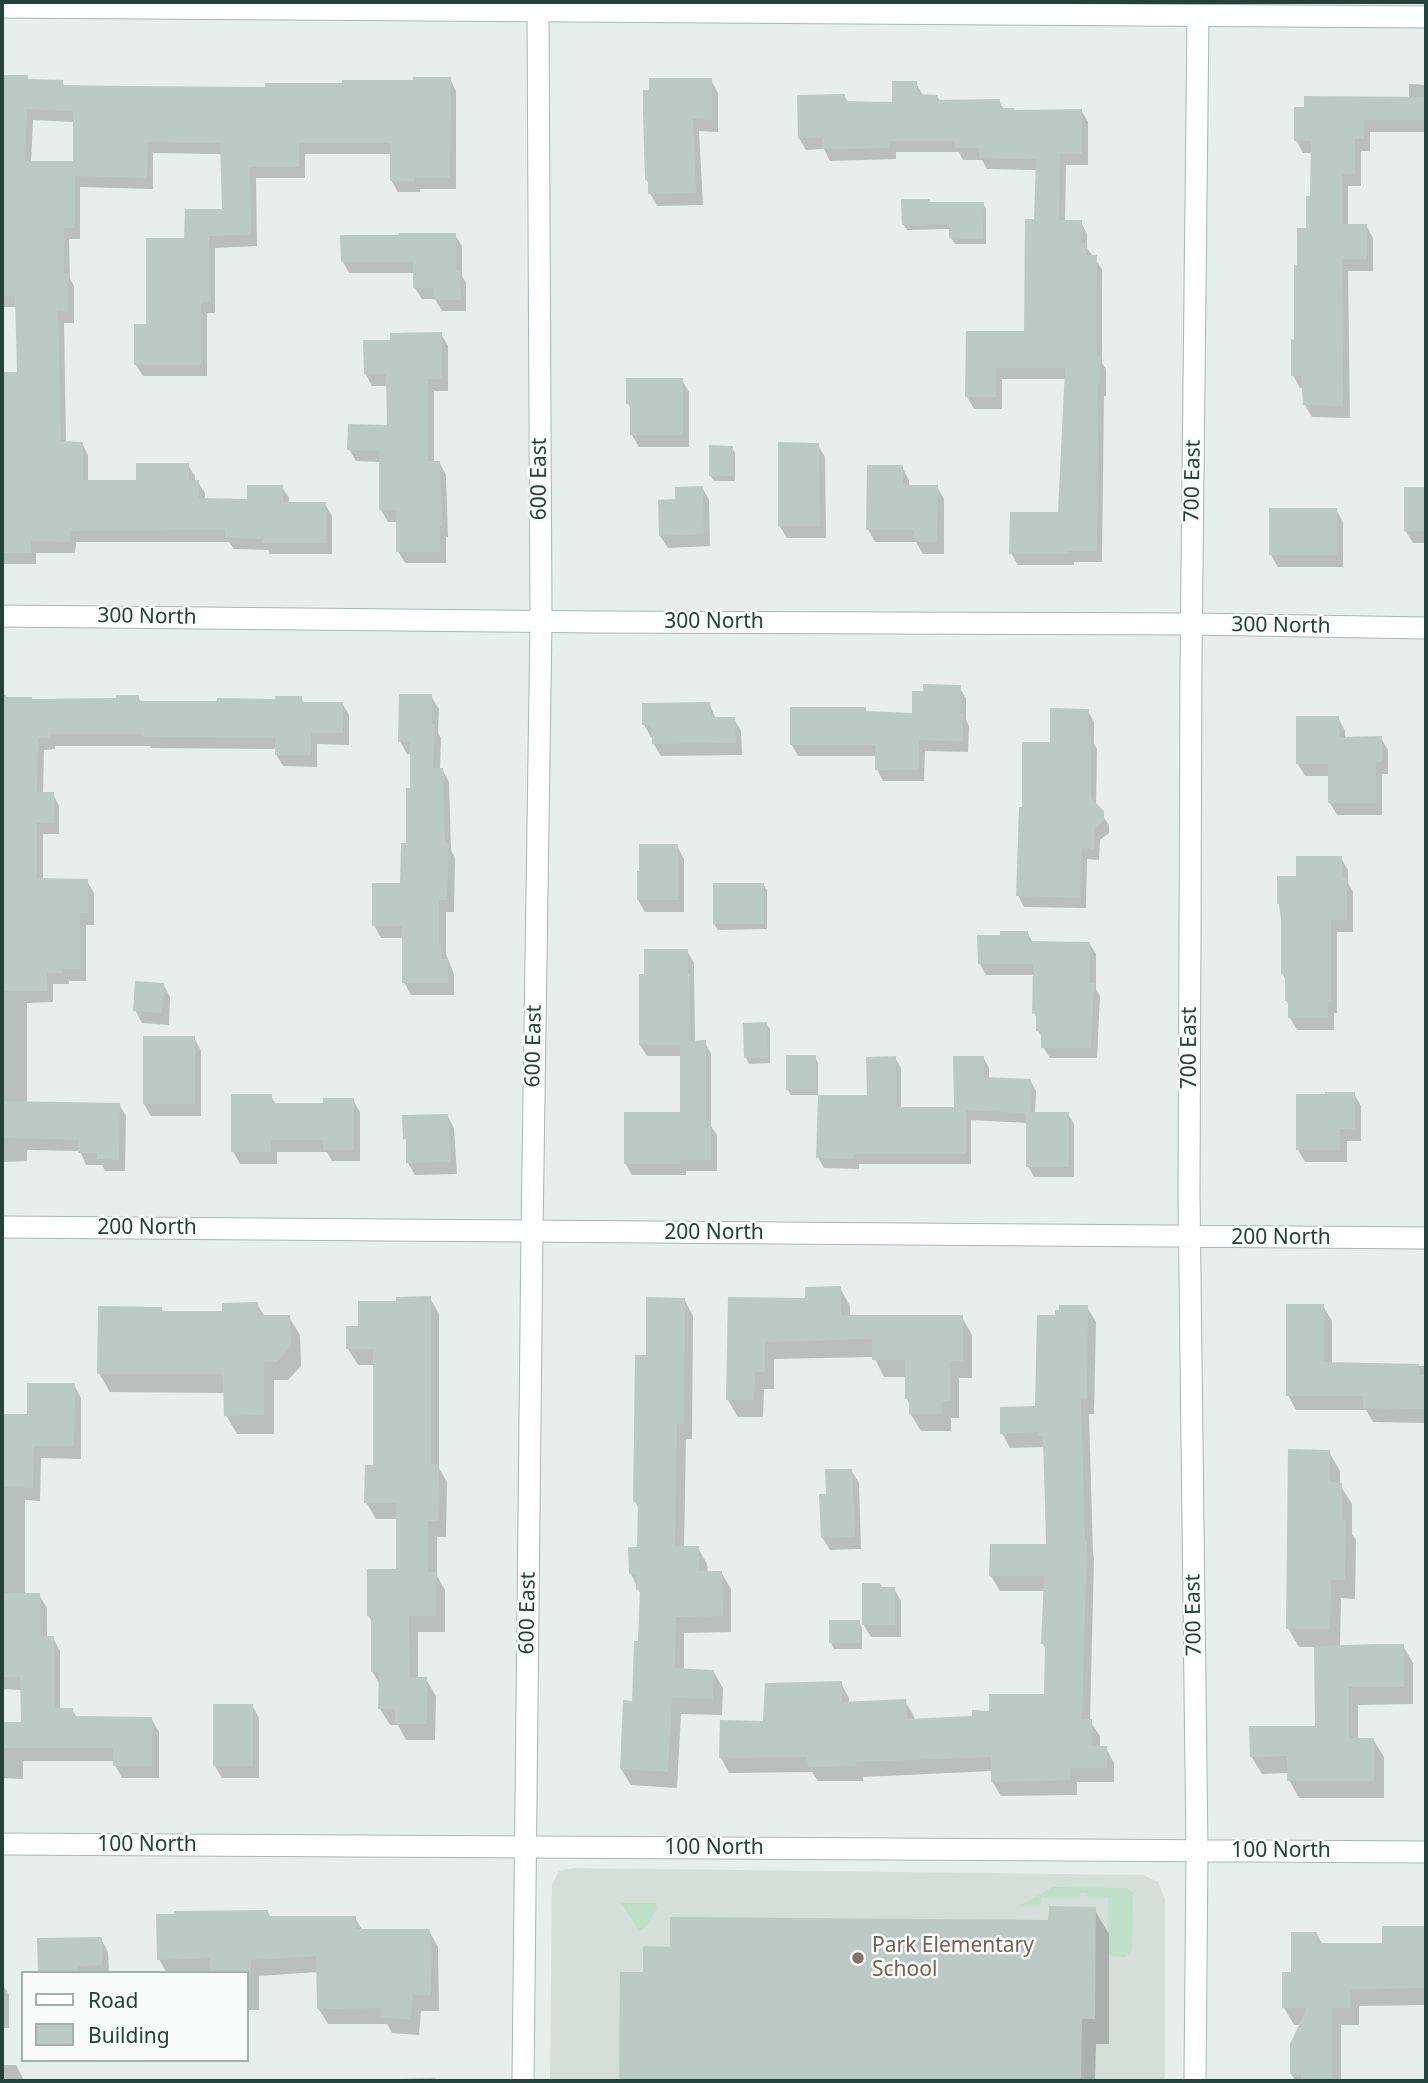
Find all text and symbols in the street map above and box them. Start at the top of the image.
street label: 600 East [527,438,553,520]
street label: 700 East [1180,439,1206,523]
street label: 300 North [97,604,197,630]
street label: 300 North [664,609,764,635]
street label: 300 North [1231,613,1331,639]
street label: 600 East [521,1004,547,1088]
street label: 700 East [1177,1007,1203,1089]
street label: 200 North [97,1215,197,1241]
street label: 200 North [664,1220,764,1246]
street label: 200 North [1231,1225,1331,1251]
street label: 600 East [515,1571,541,1655]
street label: 700 East [1181,1573,1207,1657]
street label: 100 North [97,1832,197,1858]
street label: 100 North [664,1835,764,1861]
street label: 100 North [1231,1838,1331,1864]
place label: Park Elementary School [872,1933,1034,1983]
marker: Park Elementary School [850,1950,866,1966]
legend [21,1971,248,2062]
text: Road [88,1986,138,2014]
text: Building [88,2021,170,2049]

